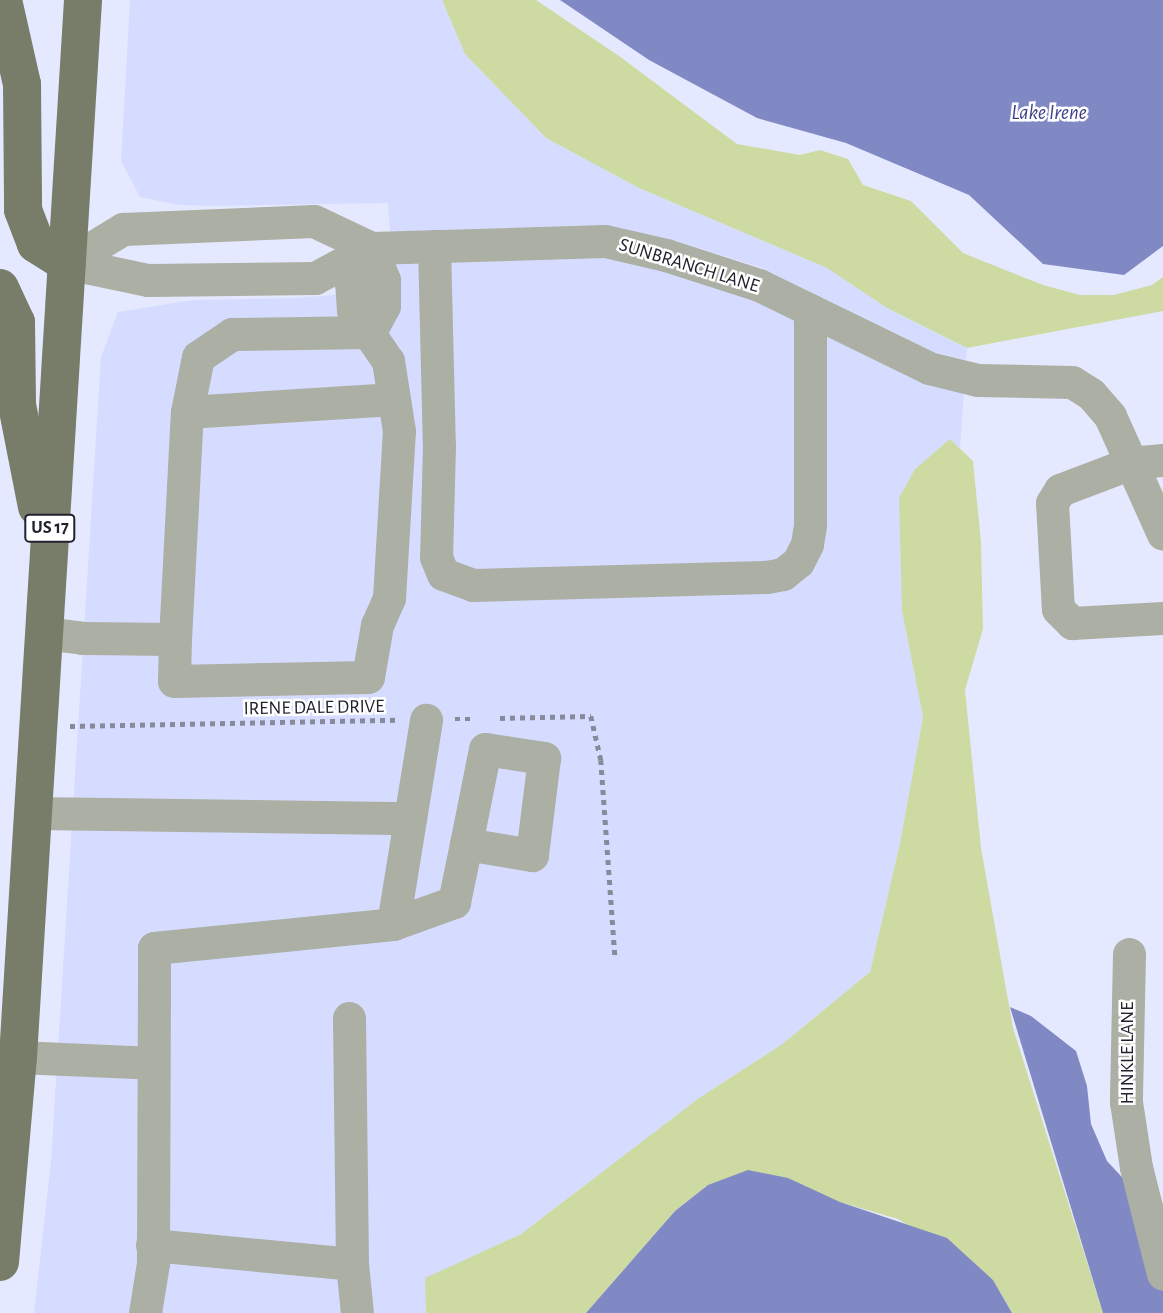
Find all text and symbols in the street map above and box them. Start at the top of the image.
water label: Lake Irene [1011,100,1087,126]
street label: SUNBRANCH LANE [616,234,762,298]
road number: US 17 [24,514,76,542]
street label: IRENE DALE DRIVE [243,695,385,721]
street label: HINKLE LANE [1117,1002,1139,1104]

